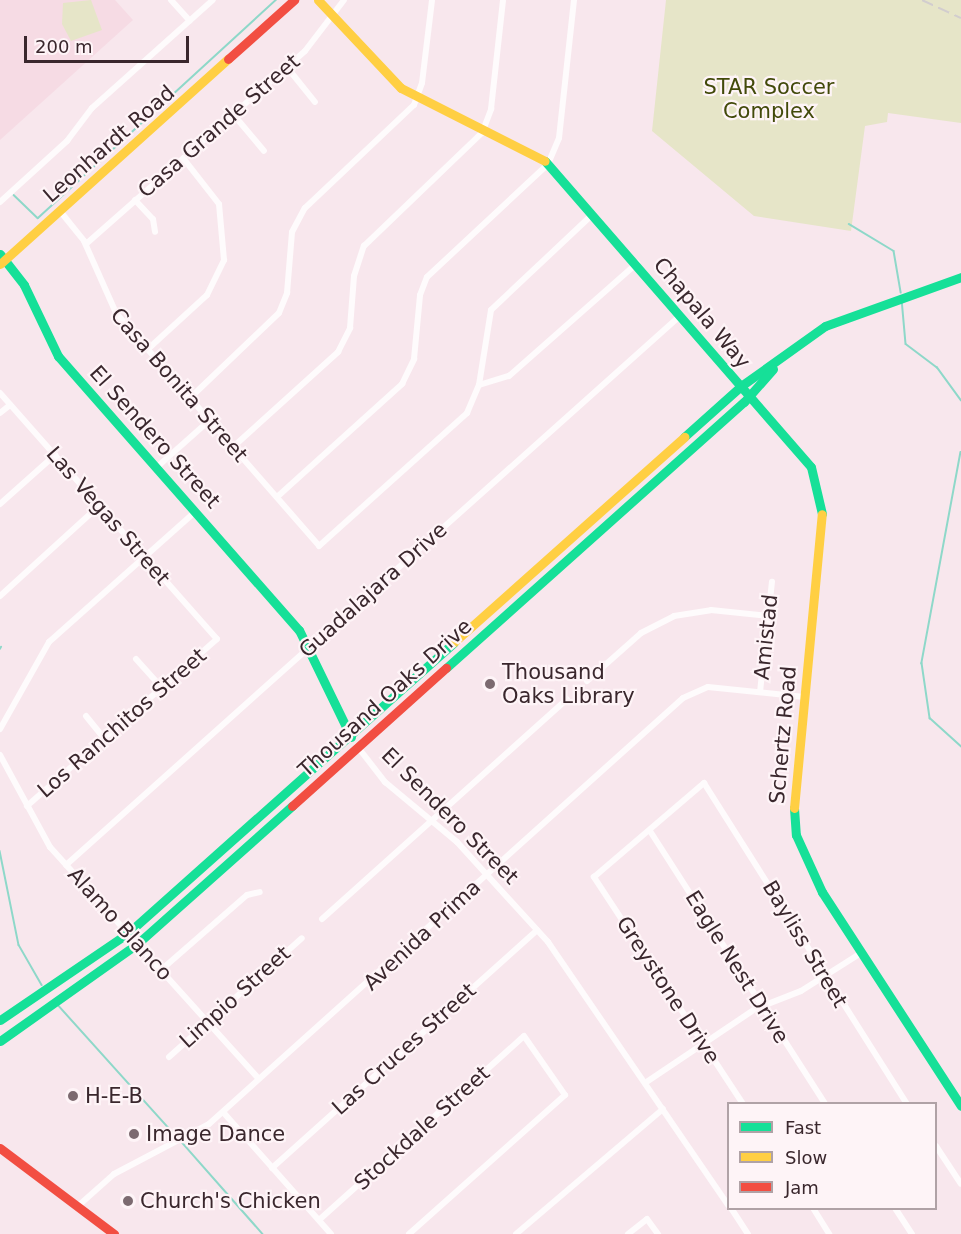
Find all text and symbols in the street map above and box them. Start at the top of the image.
scale bar [27,24,192,62]
text: 200 m [35,36,93,57]
street label: Casa Grande Street [133,49,305,203]
park label: STAR Soccer Complex [704,74,834,124]
street label: Leonhardt Road [38,80,180,208]
street label: Chapala Way [648,252,756,374]
street label: Casa Bonita Street [105,303,253,467]
street label: El Sendero Street [84,361,226,513]
street label: Las Vegas Street [41,442,175,590]
street label: Guadalajara Drive [294,517,452,663]
street label: Amistad [749,593,783,681]
street label: Thousand Oaks Drive [293,613,477,783]
street label: Los Ranchitos Street [32,643,212,803]
place label: Thousand Oaks Library [502,659,635,709]
street label: Schertz Road [764,665,802,805]
marker: Thousand Oaks Library [483,677,497,691]
street label: El Sendero Street [376,742,524,890]
street label: Alamo Blanco [63,862,177,986]
street label: Avenida Prima [358,874,486,996]
street label: Bayliss Street [757,876,853,1012]
street label: Eagle Nest Drive [680,886,794,1048]
street label: Greystone Drive [611,912,725,1068]
street label: Limpio Street [174,941,296,1053]
street label: Las Cruces Street [327,978,481,1120]
street label: Stockdale Street [349,1061,495,1195]
place label: H-E-B [85,1083,143,1109]
marker: H-E-B [66,1089,80,1103]
legend [727,1102,937,1210]
text: Fast [785,1117,821,1138]
place label: Image Dance [146,1121,285,1147]
marker: Image Dance [127,1127,141,1141]
text: Slow [785,1147,827,1168]
text: Jam [785,1177,819,1198]
place label: Church's Chicken [140,1188,321,1214]
marker: Church's Chicken [121,1194,135,1208]

